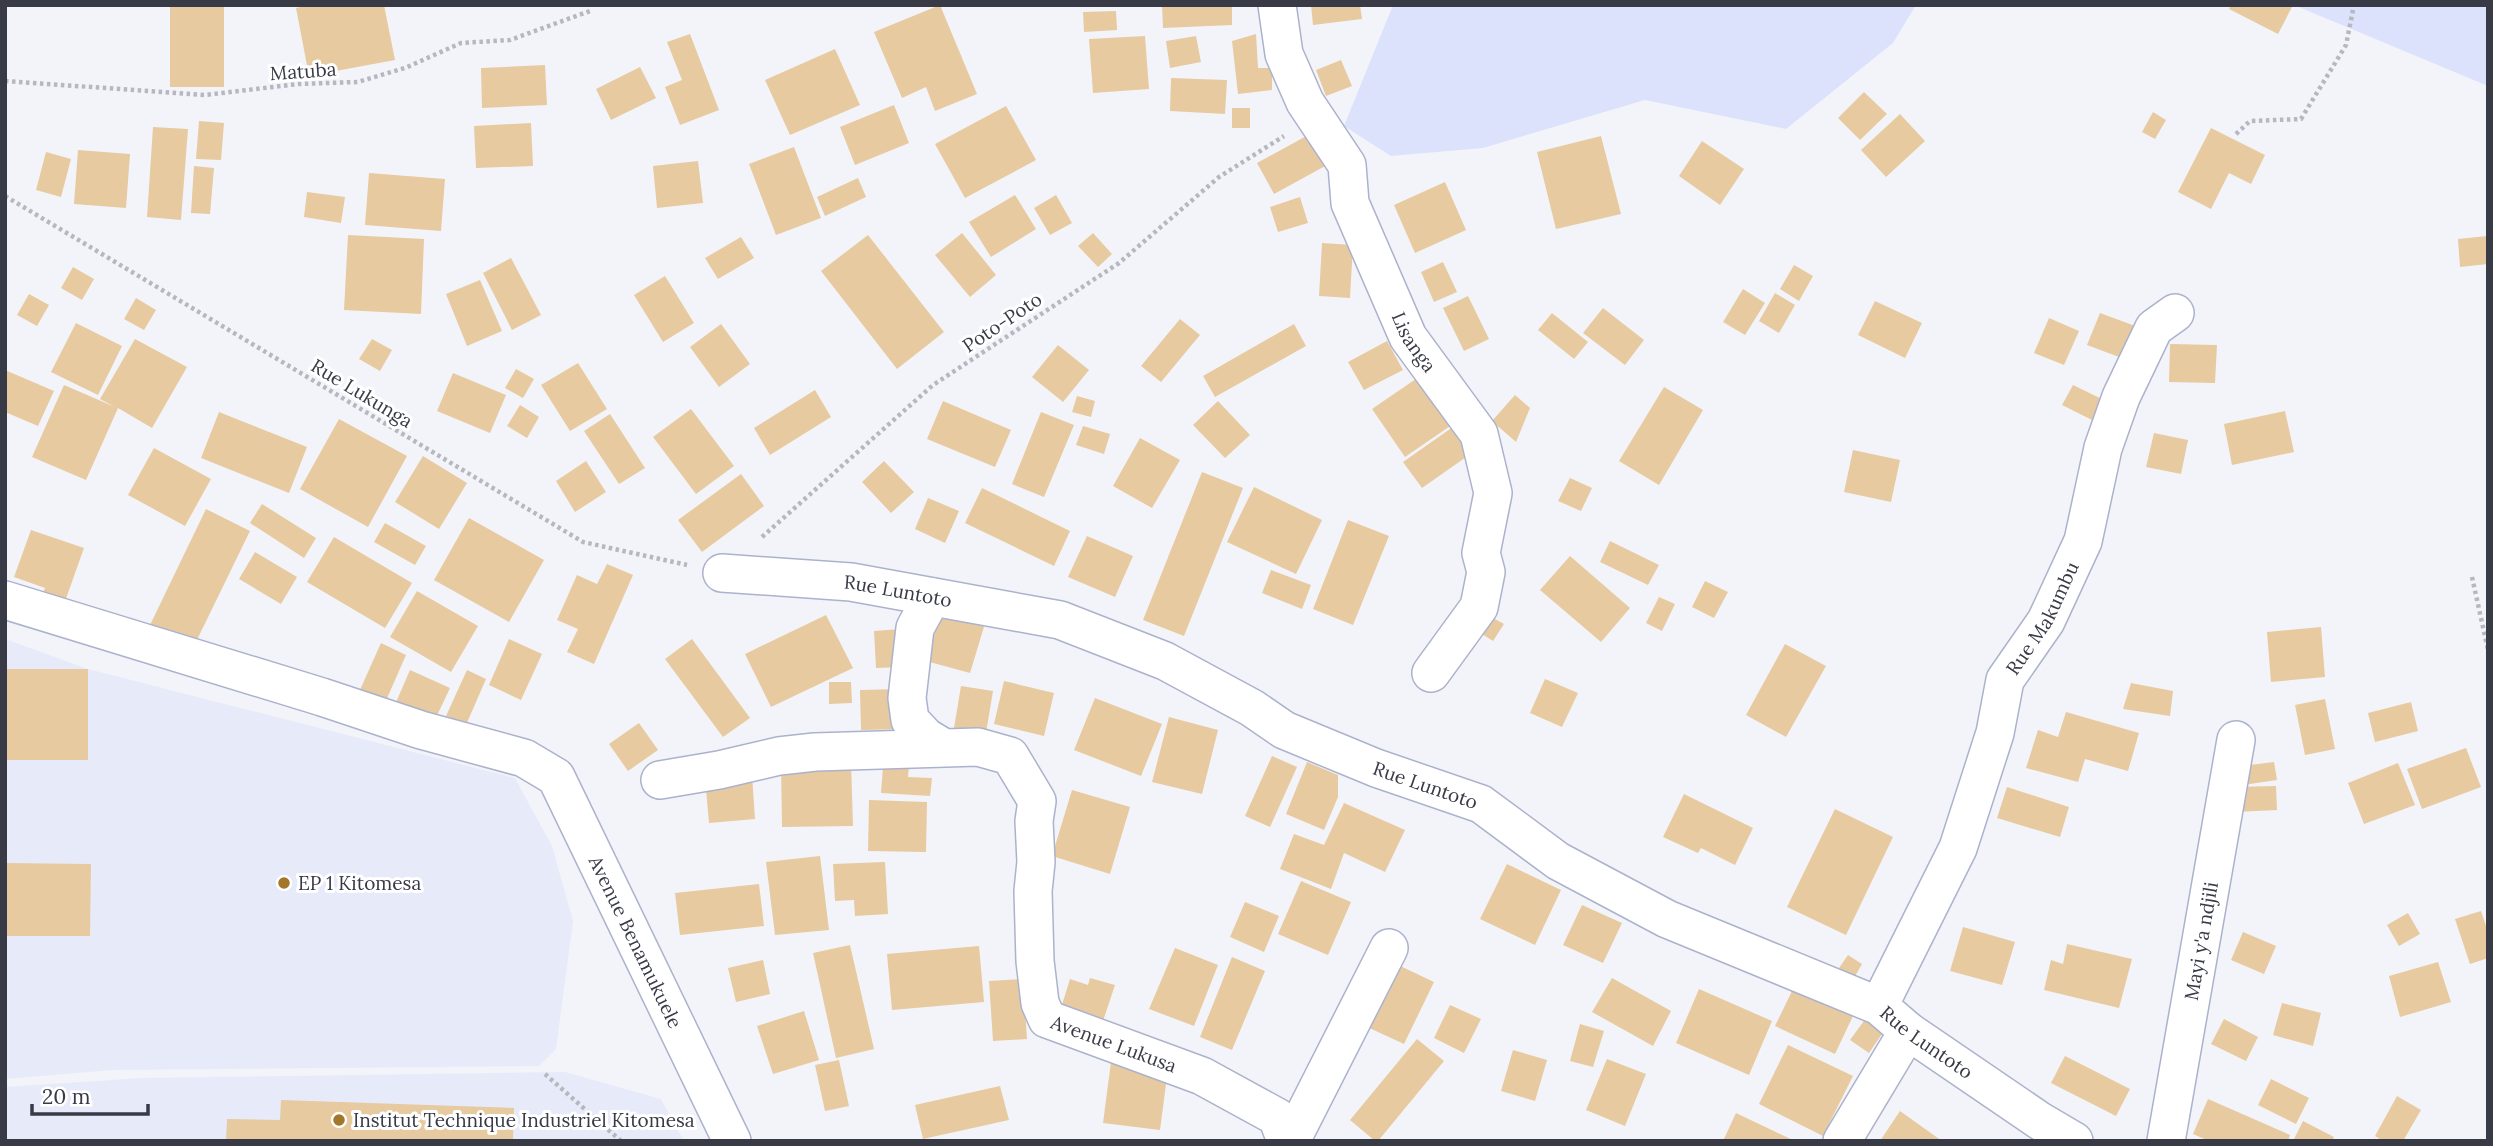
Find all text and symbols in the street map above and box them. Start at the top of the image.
street label: Matuba [269,57,337,85]
street label: Poto-Poto [958,287,1046,357]
street label: Lisanga [1387,308,1442,377]
street label: Rue Lukunga [307,353,417,433]
street label: Rue Makumbu [2000,558,2084,679]
street label: Rue Luntoto [843,570,954,612]
street label: Rue Luntoto [1370,756,1481,814]
street label: Avenue Benamukuele [583,851,688,1032]
place label: EP 1 Kitomesa [298,871,421,895]
marker: EP 1 Kitomesa [276,875,292,891]
street label: Mayi y'a ndjili [2179,880,2223,1002]
street label: Rue Luntoto [1875,1000,1978,1084]
street label: Avenue Lukusa [1047,1009,1180,1078]
scale bar [32,1072,147,1116]
text: 20 m [42,1083,91,1110]
place label: Institut Technique Industriel Kitomesa [353,1108,695,1132]
marker: Institut Technique Industriel Kitomesa [331,1112,347,1128]

